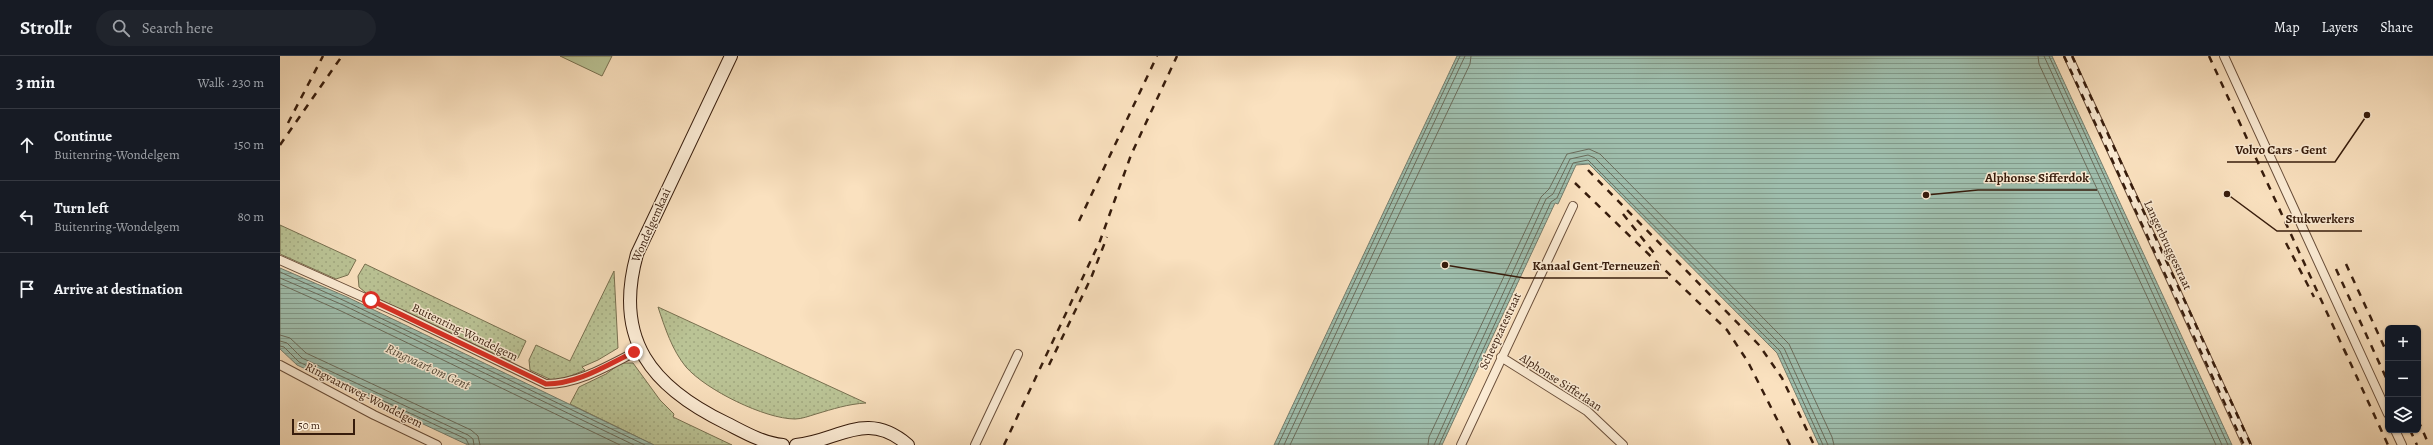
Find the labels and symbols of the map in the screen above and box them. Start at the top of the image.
callout: Volvo Cars - Gent [2227,137,2335,162]
text: Volvo Cars - Gent [2234,141,2328,158]
callout: Alphonse Sifferdok [1978,165,2097,190]
text: Alphonse Sifferdok [1984,169,2089,186]
street label: Wondelgemkaai [627,186,674,265]
street label: Langerbruggestraat [2140,198,2196,292]
callout: Stukwerkers [2277,206,2362,231]
text: Stukwerkers [2286,210,2354,227]
callout: Kanaal Gent-Terneuzen [1524,253,1668,278]
text: Kanaal Gent-Terneuzen [1532,257,1661,274]
street label: Scheepzatestraat [1475,290,1525,372]
route start [362,291,380,309]
street label: Buitenring-Wondelgem [409,299,521,365]
water label: Ringvaart om Gent [383,340,474,394]
route end [625,343,643,361]
street label: Alphonse Sifferlaan [1516,349,1606,415]
street label: Ringvaartweg-Wondelgem [302,358,426,432]
scale bar [292,417,355,436]

